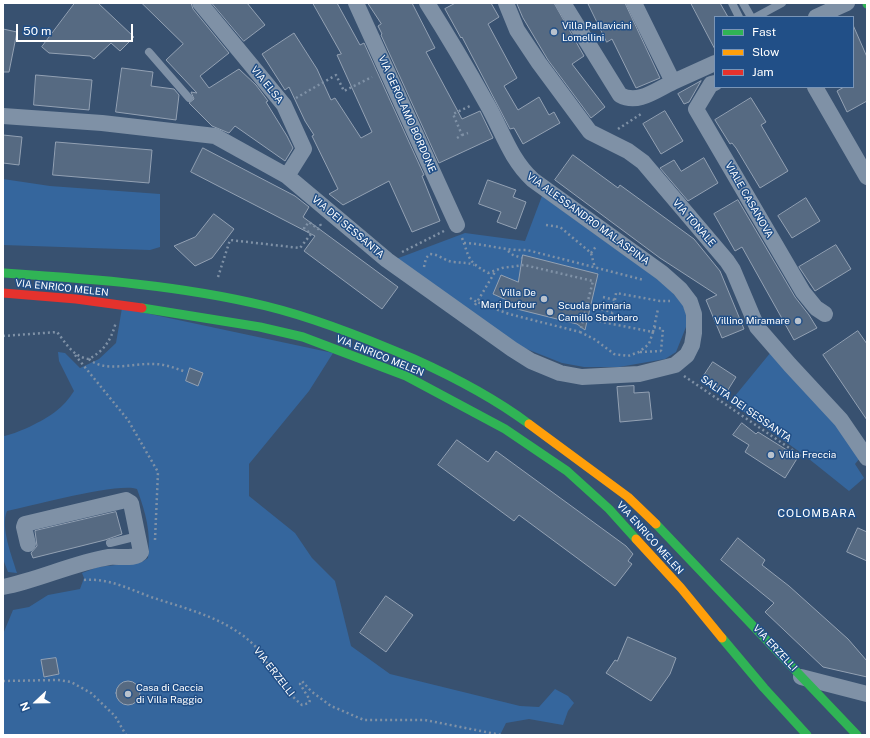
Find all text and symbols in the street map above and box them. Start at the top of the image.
scale bar [18,16,135,42]
legend [714,16,854,88]
place label: Villa Pallavicini Lomellini [562,20,632,44]
text: 50 m [23,24,51,38]
text: Fast [752,25,776,39]
marker: Villa Pallavicini Lomellini [549,27,559,37]
text: Slow [752,45,779,59]
street label: VIA GEROLAMO BORDONE [376,53,438,175]
street label: VIA ELSA [248,64,286,106]
text: Jam [752,65,774,79]
street label: VIALE CASANOVA [722,160,776,240]
street label: VIA ALESSANDRO MALASPINA [524,170,652,268]
street label: VIA DEI SESSANTA [309,193,387,261]
street label: VIA TONALE [670,197,718,249]
street label: VIA ENRICO MELEN [15,277,109,299]
place label: Villa De Mari Dufour [481,287,536,310]
marker: Villa De Mari Dufour [539,294,549,304]
place label: Scuola primaria Camillo Sbarbaro [558,300,638,324]
marker: Scuola primaria Camillo Sbarbaro [545,307,555,317]
place label: Villino Miramare [714,315,790,327]
marker: Villino Miramare [793,316,803,326]
street label: VIA ENRICO MELEN [334,333,426,379]
street label: SALITA DEI SESSANTA [698,373,794,445]
place label: Villa Freccia [779,449,836,461]
marker: Villa Freccia [766,450,776,460]
street label: VIA ENRICO MELEN [614,499,686,577]
district label: COLOMBARA [777,507,857,521]
street label: VIA ERZELLI [750,622,800,674]
street label: VIA ERZELLI [251,645,297,699]
north arrow [16,682,56,722]
place label: Casa di Caccia di Villa Raggio [136,682,203,706]
marker: Casa di Caccia di Villa Raggio [123,689,133,699]
text: N [18,700,32,713]

